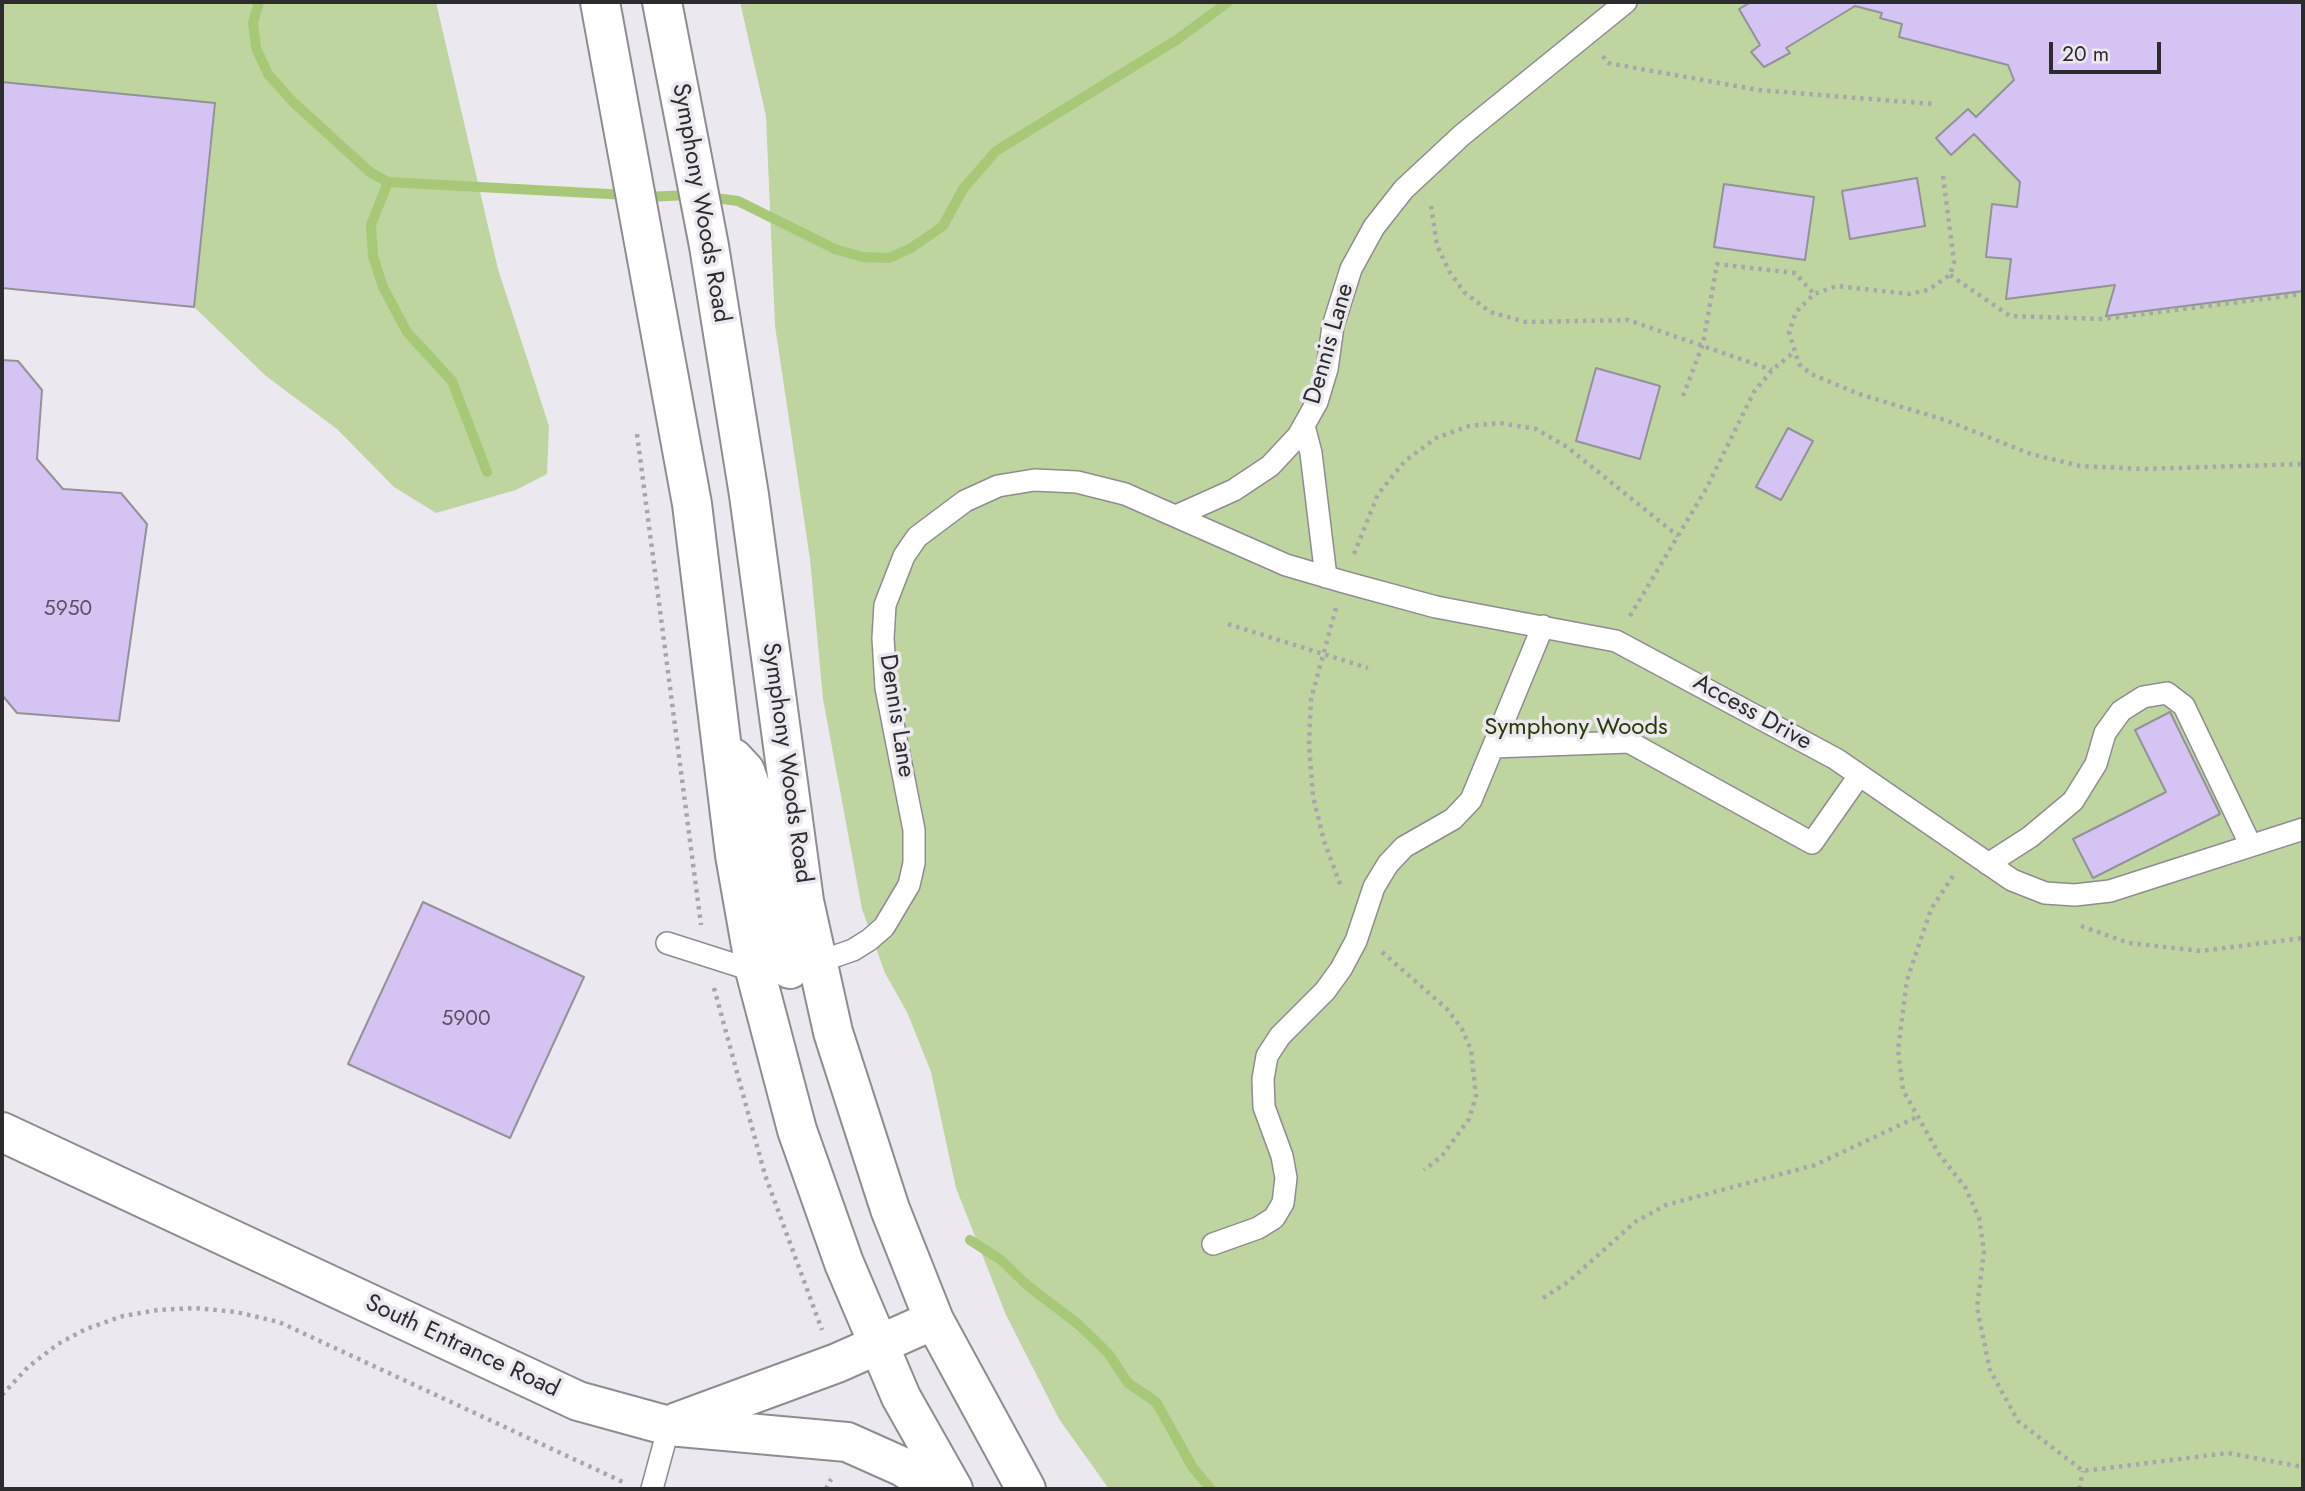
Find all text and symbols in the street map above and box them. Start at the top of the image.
scale bar [2053,28,2165,72]
text: 20 m [2062,39,2109,69]
street label: Symphony Woods Road [665,81,735,325]
street label: Dennis Lane [1299,280,1361,408]
house number: 5950 [44,597,92,623]
street label: Symphony Woods Road [755,641,817,885]
street label: Dennis Lane [872,652,920,780]
street label: Access Drive [1688,669,1816,757]
park label: Symphony Woods [1484,714,1668,742]
house number: 5900 [441,1007,491,1033]
street label: South Entrance Road [360,1289,564,1405]

